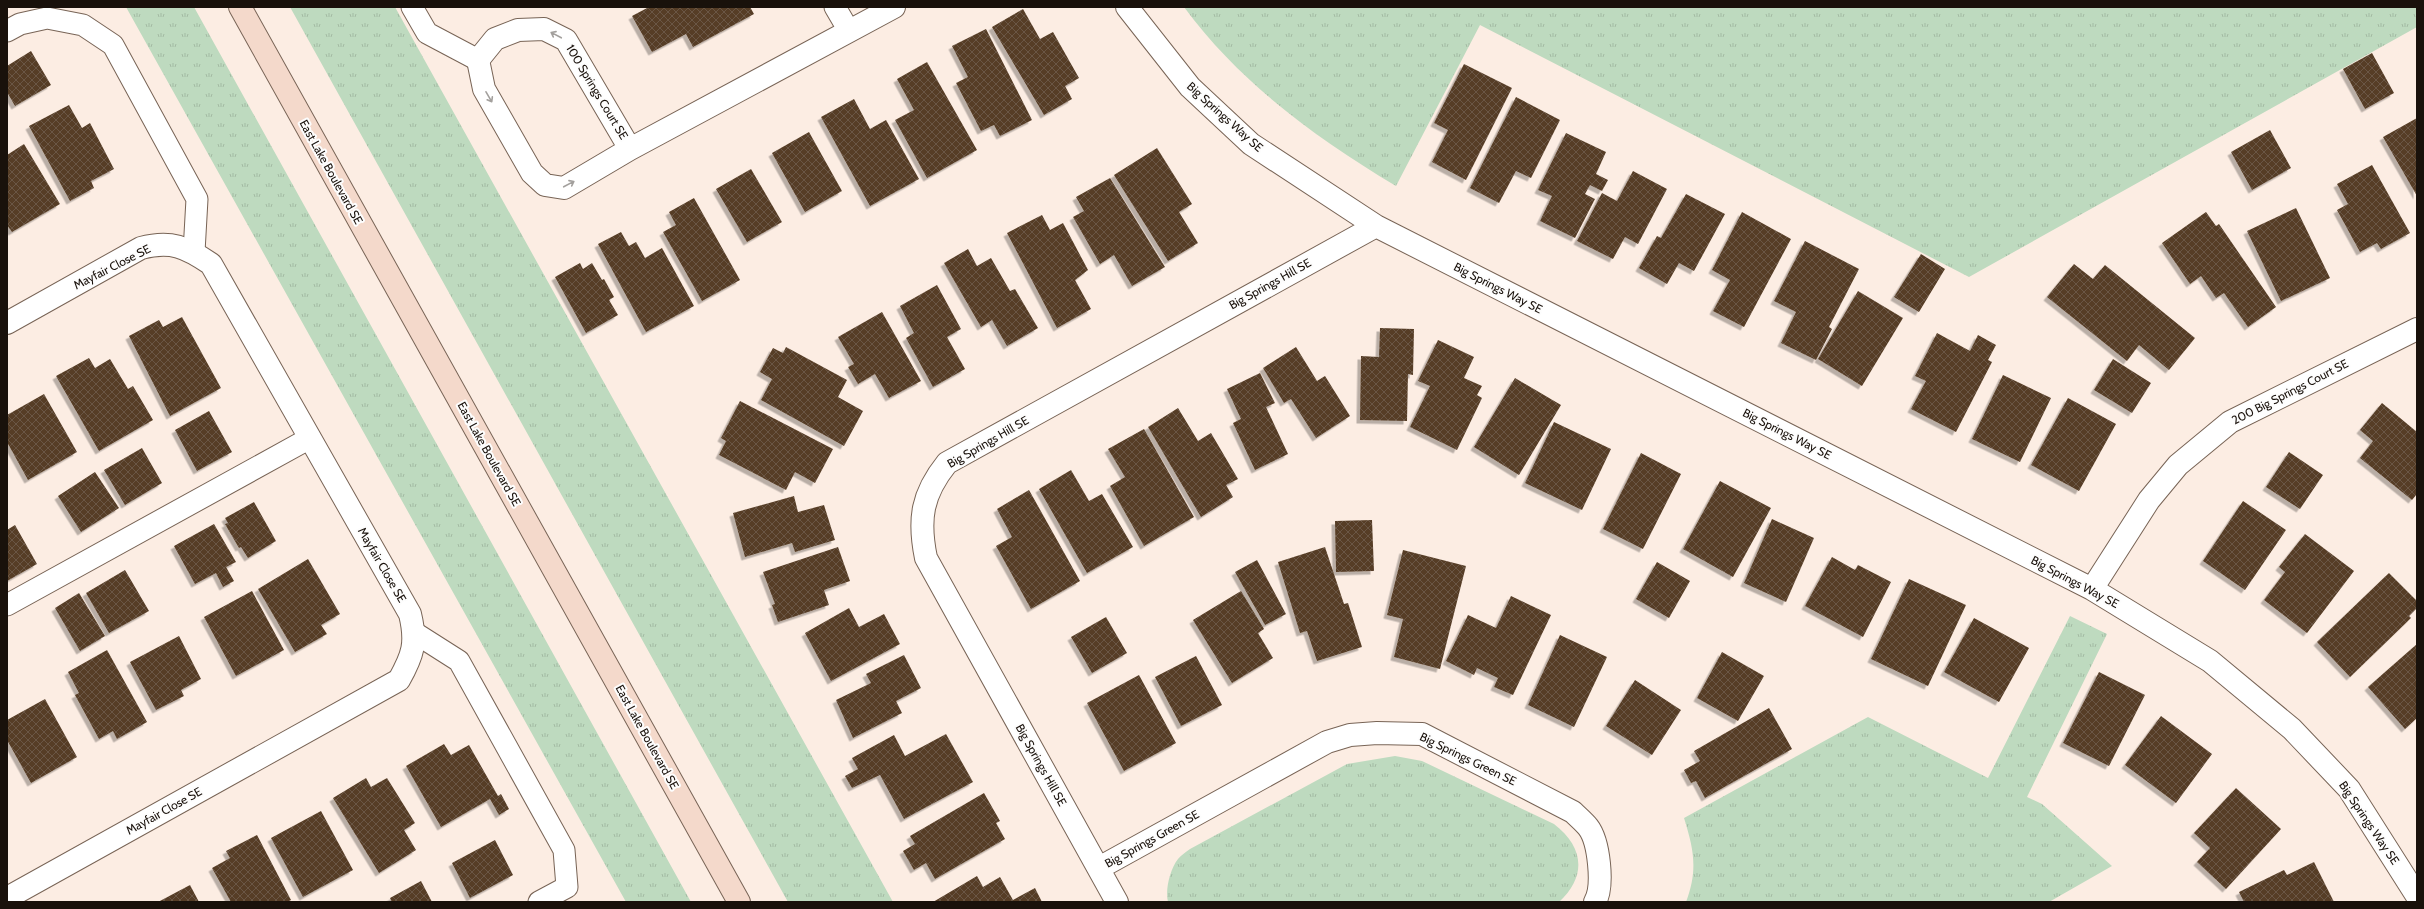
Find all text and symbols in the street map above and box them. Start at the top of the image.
one-way arrow [550,31,562,39]
street label: 100 Springs Court SE [563,42,632,142]
street label: Big Springs Way SE [1184,78,1267,155]
one-way arrow [485,91,493,103]
street label: East Lake Boulevard SE [297,117,367,227]
one-way arrow [563,180,575,188]
street label: Mayfair Close SE [71,241,153,292]
street label: Big Springs Hill SE [1226,255,1314,312]
street label: Big Springs Way SE [1451,259,1545,317]
street label: 200 Big Springs Court SE [2229,356,2351,427]
street label: East Lake Boulevard SE [455,399,525,509]
street label: Big Springs Way SE [1740,405,1834,463]
street label: Big Springs Hill SE [944,412,1031,471]
street label: Mayfair Close SE [355,525,410,605]
street label: Big Springs Way SE [2029,552,2122,611]
street label: East Lake Boulevard SE [613,682,683,792]
street label: Big Springs Hill SE [1013,721,1070,809]
street label: Big Springs Green SE [1417,729,1519,789]
street label: Big Springs Way SE [2336,778,2403,868]
street label: Mayfair Close SE [123,783,205,838]
street label: Big Springs Green SE [1102,806,1202,871]

